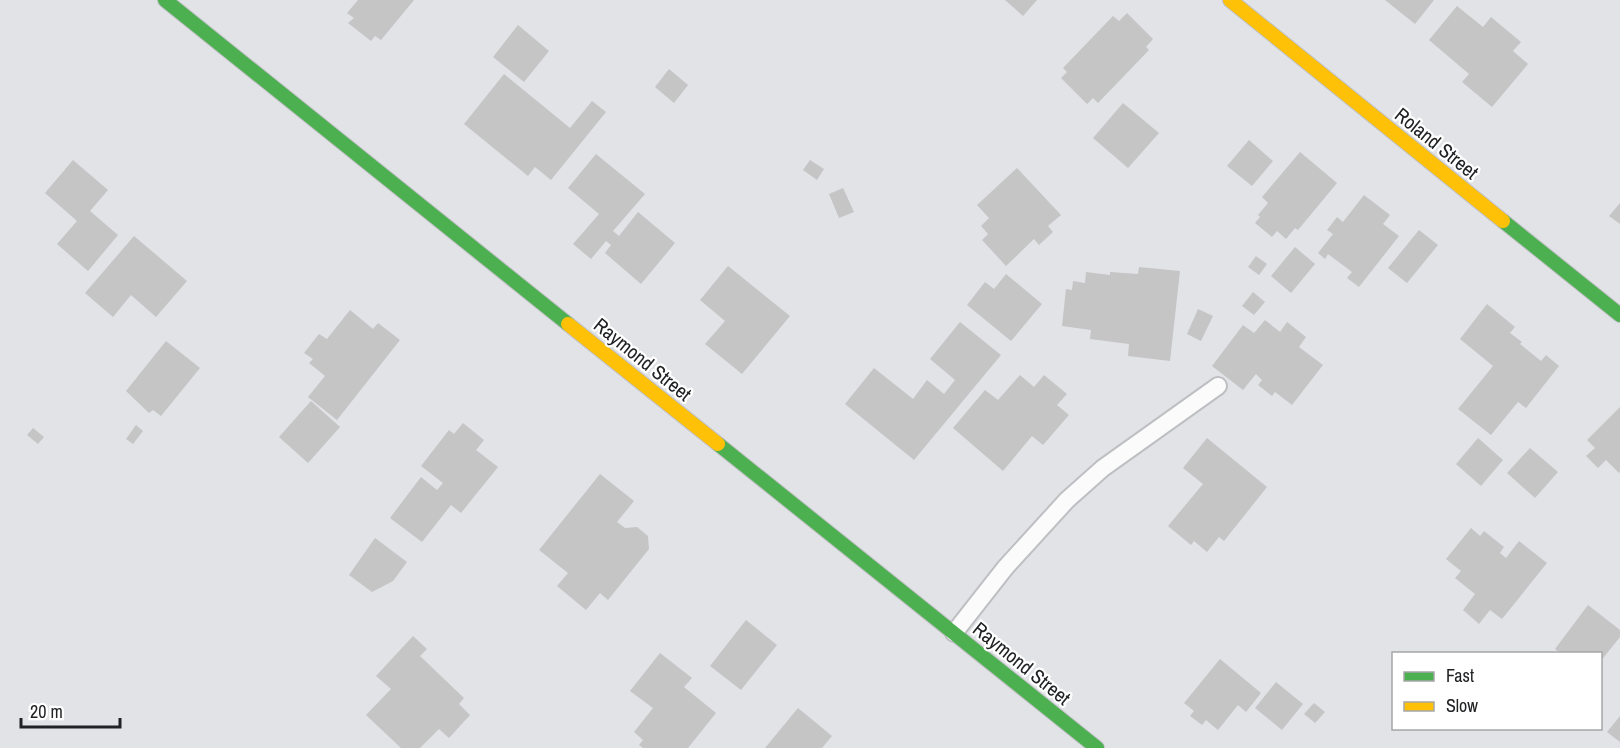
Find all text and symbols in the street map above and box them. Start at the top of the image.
street label: Roland Street [1390,101,1485,185]
street label: Raymond Street [588,311,698,407]
street label: Raymond Street [967,615,1077,711]
legend [1392,652,1602,730]
text: Fast [1446,663,1474,688]
scale bar [21,691,120,729]
text: Slow [1446,693,1478,718]
text: 20 m [30,699,63,724]

